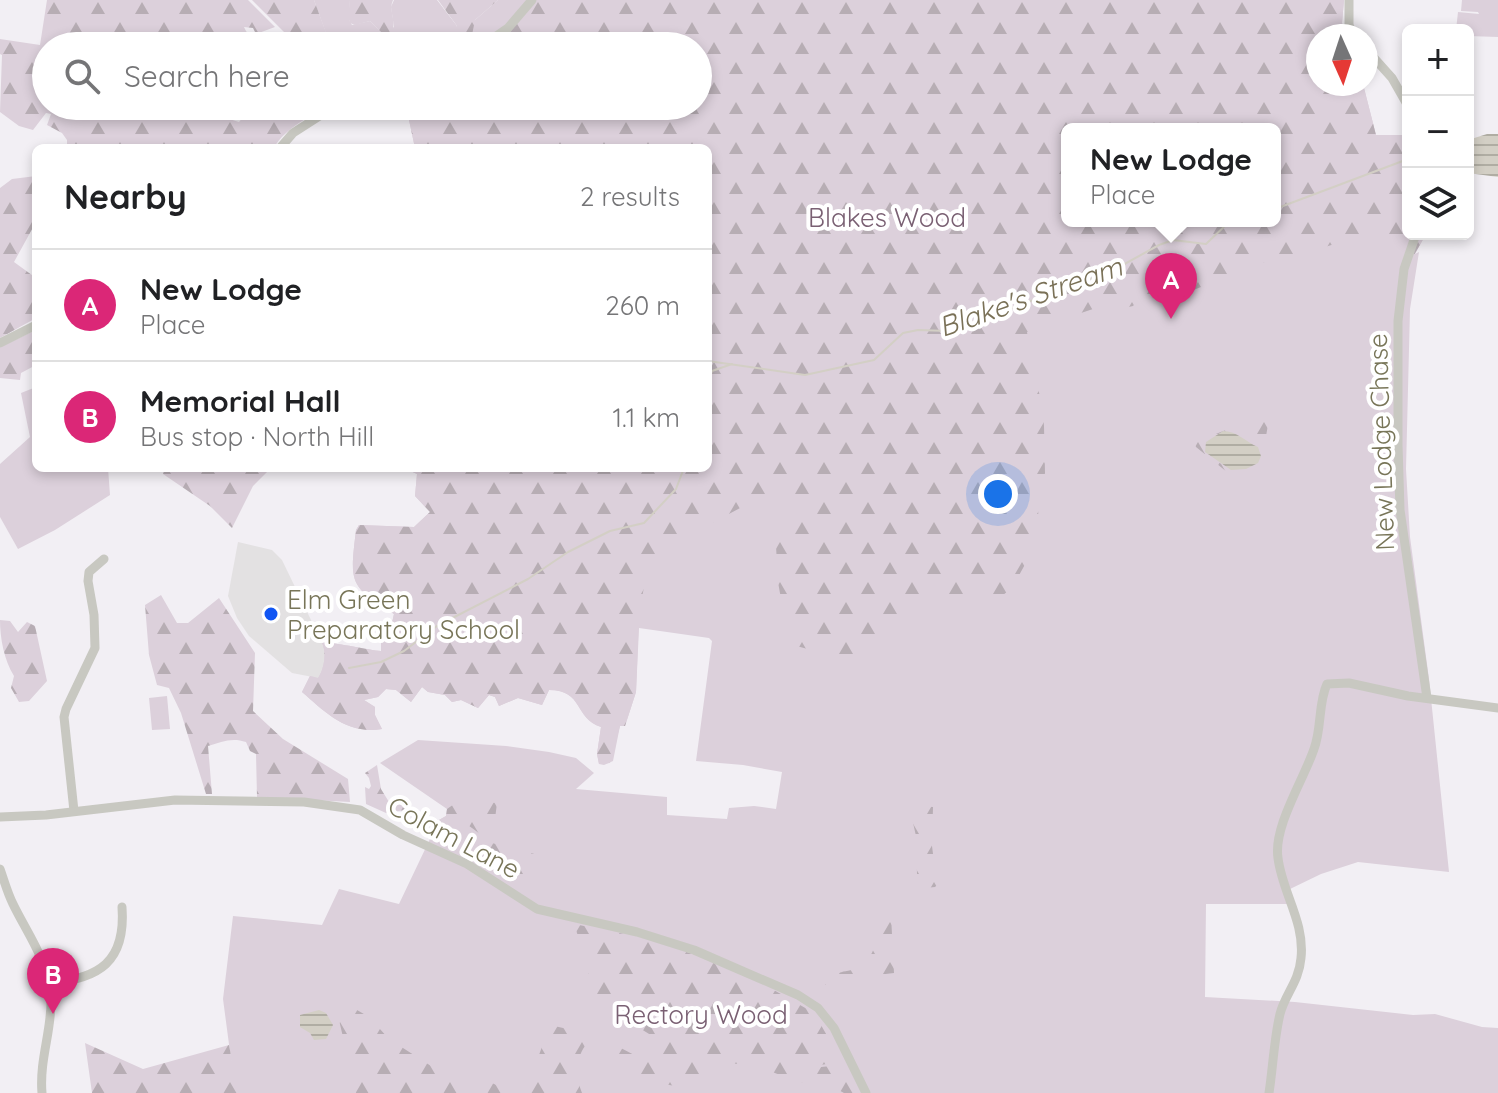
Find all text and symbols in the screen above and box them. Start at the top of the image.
north arrow [1306,24,1378,96]
map controls [1402,24,1474,240]
button: + [1402,24,1474,96]
search box [32,32,712,120]
icon: search [60,54,104,98]
text: Search here [124,57,290,95]
button: − [1402,96,1474,168]
popup [1061,123,1281,227]
text: New Lodge [1090,140,1252,178]
button: layers [1402,168,1474,240]
text: Nearby [64,175,187,218]
text: Place [1090,178,1155,211]
text: 2 results [580,180,680,213]
park label: Blakes Wood [808,201,966,234]
water label: Blake's Stream [934,248,1127,344]
pin: A [1145,253,1197,319]
text: New Lodge [140,270,302,308]
text: A [82,289,98,322]
text: 260 m [605,289,680,322]
text: Place [140,308,205,341]
street label: New Lodge Chase [1361,333,1401,551]
text: Memorial Hall [140,382,341,420]
text: B [81,401,99,434]
text: 1.1 km [612,401,680,434]
text: Bus stop · North Hill [140,420,374,453]
your location [978,474,1018,514]
place label: Elm Green Preparatory School [287,583,520,646]
marker: Elm Green Preparatory School [262,605,280,623]
street label: Colam Lane [382,789,526,885]
pin: B [27,948,79,1014]
park label: Rectory Wood [614,998,788,1031]

